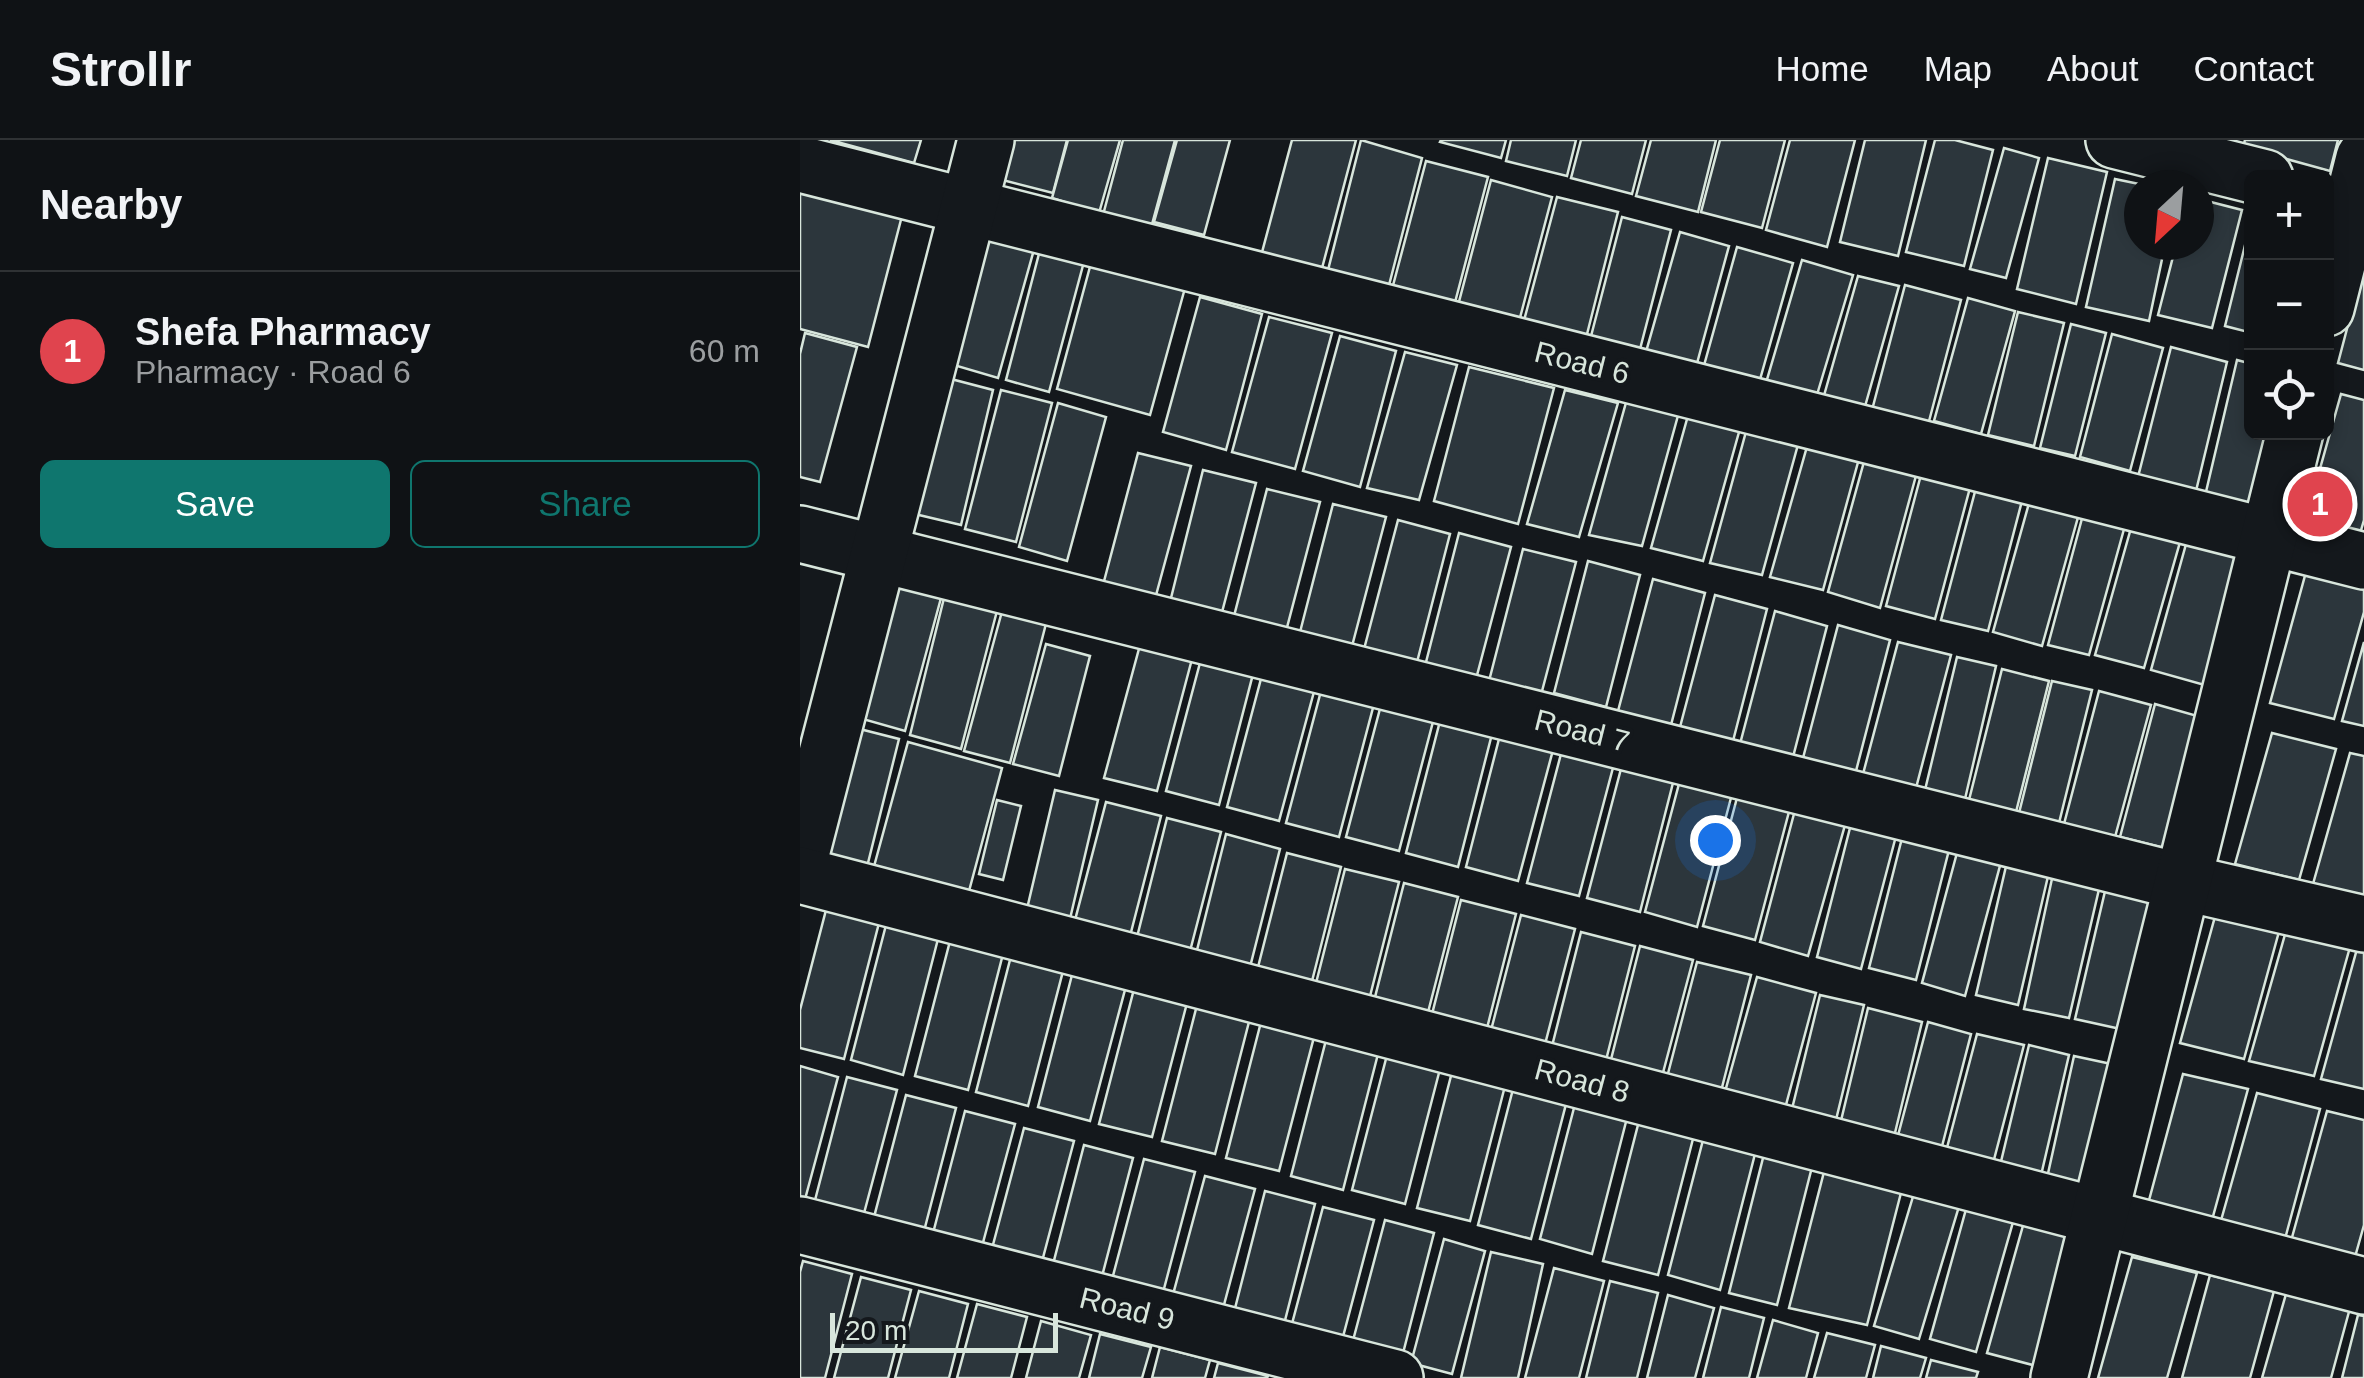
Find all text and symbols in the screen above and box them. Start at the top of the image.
text: Strollr [50,43,191,96]
text: Home [1775,49,1869,88]
text: Map [1924,49,1992,88]
text: About [2047,49,2138,88]
text: Contact [2193,49,2314,88]
north arrow [2124,170,2214,260]
map controls [2244,170,2334,440]
button: + [2244,170,2334,260]
text: Nearby [40,181,182,228]
button: − [2244,260,2334,350]
text: Shefa Pharmacy [135,311,431,353]
text: 1 [64,333,81,369]
text: 60 m [689,333,760,369]
street label: Road 6 [1531,335,1633,390]
button: locate [2244,350,2334,440]
text: Pharmacy · Road 6 [135,354,411,390]
button: Save [40,460,390,548]
button: Share [410,460,760,548]
pin: 1 [2288,466,2352,542]
street label: Road 7 [1531,703,1633,758]
your location [1690,815,1741,866]
street label: Road 8 [1531,1052,1633,1109]
street label: Road 9 [1076,1281,1178,1336]
scale bar [830,1308,1058,1352]
text: 20 m [845,1315,907,1346]

